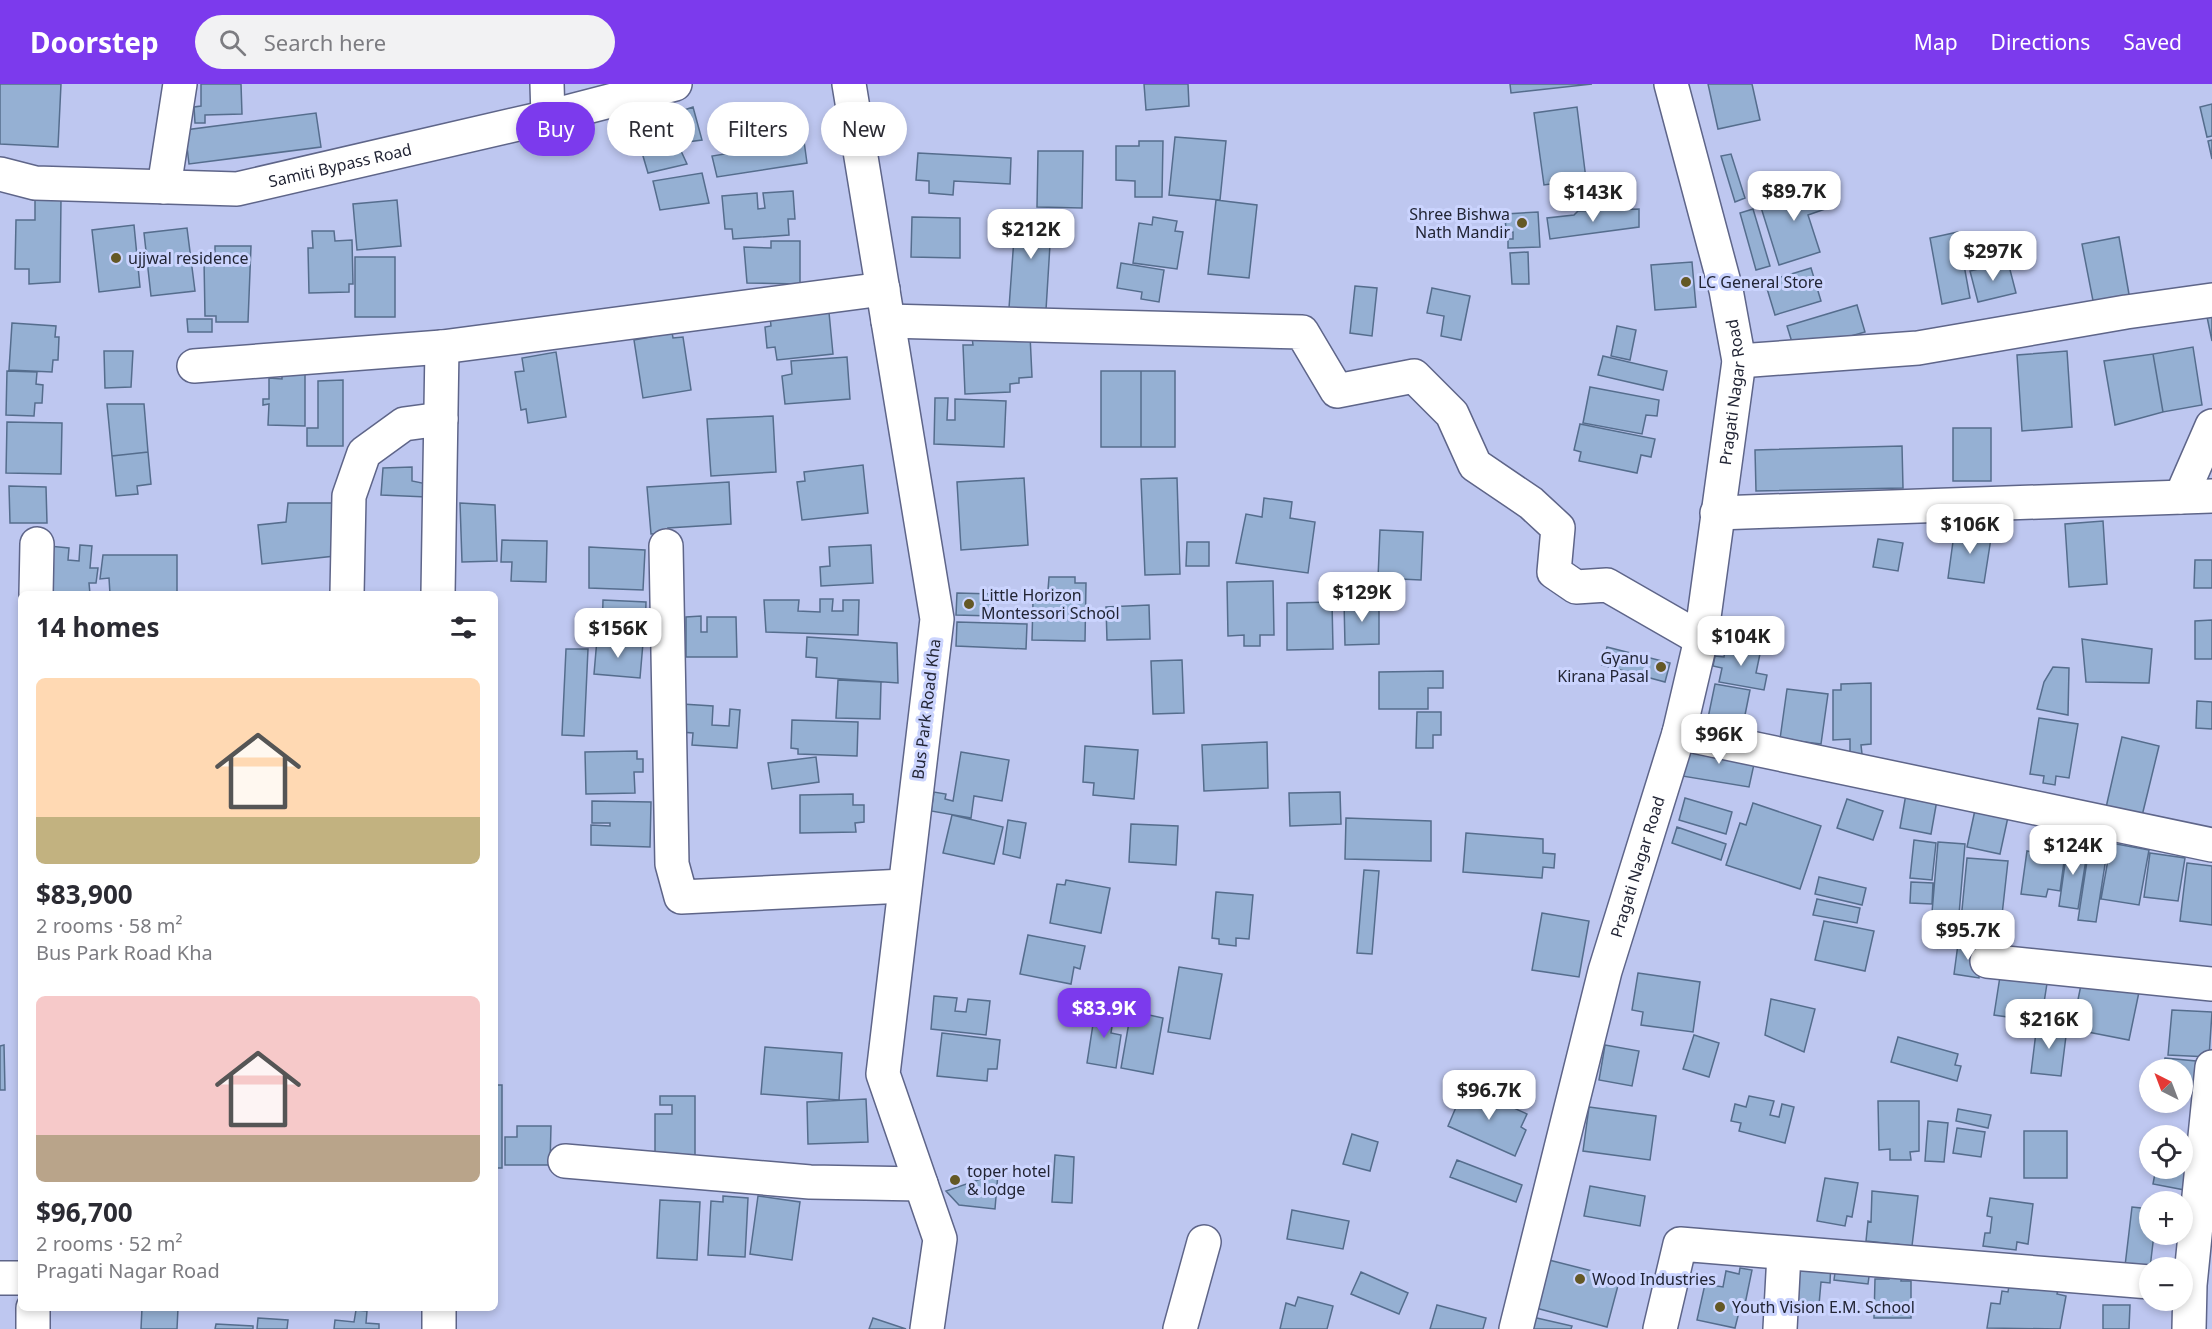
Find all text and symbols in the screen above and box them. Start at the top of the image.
search box [195,15,615,69]
text: Doorstep [30,23,159,61]
icon: search [216,26,249,59]
text: Search here [264,27,386,57]
text: Map [1914,28,1958,56]
text: Directions [1991,28,2090,56]
text: Saved [2123,28,2182,56]
chip: Buy [516,102,595,156]
chip: Rent [607,102,695,156]
chip: Filters [707,102,809,156]
chip: New [821,102,907,156]
street label: Samiti Bypass Road [266,138,414,192]
pin: $89.7K [1745,171,1843,222]
pin: $143K [1551,172,1635,223]
text: $89.7K [1762,177,1826,204]
text: $143K [1563,178,1623,205]
place label: Shree Bishwa Nath Mandir [1409,203,1510,243]
pin: $212K [989,209,1073,260]
text: $212K [1001,215,1061,242]
marker: Shree Bishwa Nath Mandir [1515,216,1529,230]
pin: $297K [1951,231,2035,282]
text: $297K [1963,237,2023,264]
place label: ujjwal residence [128,247,249,269]
marker: ujjwal residence [109,251,123,265]
place label: LC General Store [1698,271,1823,293]
marker: LC General Store [1679,275,1693,289]
street label: Pragati Nagar Road [1714,317,1750,466]
pin: $106K [1928,504,2012,555]
text: $106K [1940,510,2000,537]
pin: $129K [1320,572,1404,623]
text: $129K [1332,578,1392,605]
place label: Little Horizon Montessori School [981,584,1120,624]
marker: Little Horizon Montessori School [962,597,976,611]
pin: $156K [576,608,660,659]
text: 14 homes [36,609,160,645]
icon: filters [447,611,480,644]
text: $156K [588,614,648,641]
pin: $104K [1699,616,1783,667]
text: $104K [1711,622,1771,649]
street label: Bus Park Road Kha [906,637,946,781]
place label: Gyanu Kirana Pasal [1557,647,1649,687]
marker: Gyanu Kirana Pasal [1654,660,1668,674]
pin: $96K [1683,714,1755,765]
icon: home [204,717,312,825]
text: $96K [1695,720,1743,747]
street label: Pragati Nagar Road [1605,793,1670,940]
pin: $124K [2031,825,2115,876]
text: $124K [2043,831,2103,858]
text: $83,900 [36,876,133,912]
pin: $95.7K [1919,910,2017,961]
text: 2 rooms · 58 m² [36,912,183,939]
text: $95.7K [1936,916,2000,943]
text: Bus Park Road Kha [36,939,213,966]
pin: $83.9K [1055,988,1153,1039]
text: $83.9K [1072,994,1136,1021]
pin: $216K [2007,999,2091,1050]
text: $216K [2019,1005,2079,1032]
icon: home [204,1035,312,1143]
north arrow [2139,1059,2193,1113]
map controls [2139,1059,2193,1311]
pin: $96.7K [1440,1070,1538,1121]
text: $96.7K [1457,1076,1521,1103]
button: locate [2139,1125,2193,1179]
place label: toper hotel & lodge [967,1160,1051,1200]
marker: toper hotel & lodge [948,1173,962,1187]
button: + [2139,1191,2193,1245]
text: $96,700 [36,1194,133,1230]
text: 2 rooms · 52 m² [36,1230,183,1257]
text: Pragati Nagar Road [36,1257,220,1284]
button: − [2139,1257,2193,1311]
place label: Wood Industries [1592,1268,1716,1290]
marker: Wood Industries [1573,1272,1587,1286]
place label: Youth Vision E.M. School [1732,1296,1915,1318]
marker: Youth Vision E.M. School [1713,1300,1727,1314]

